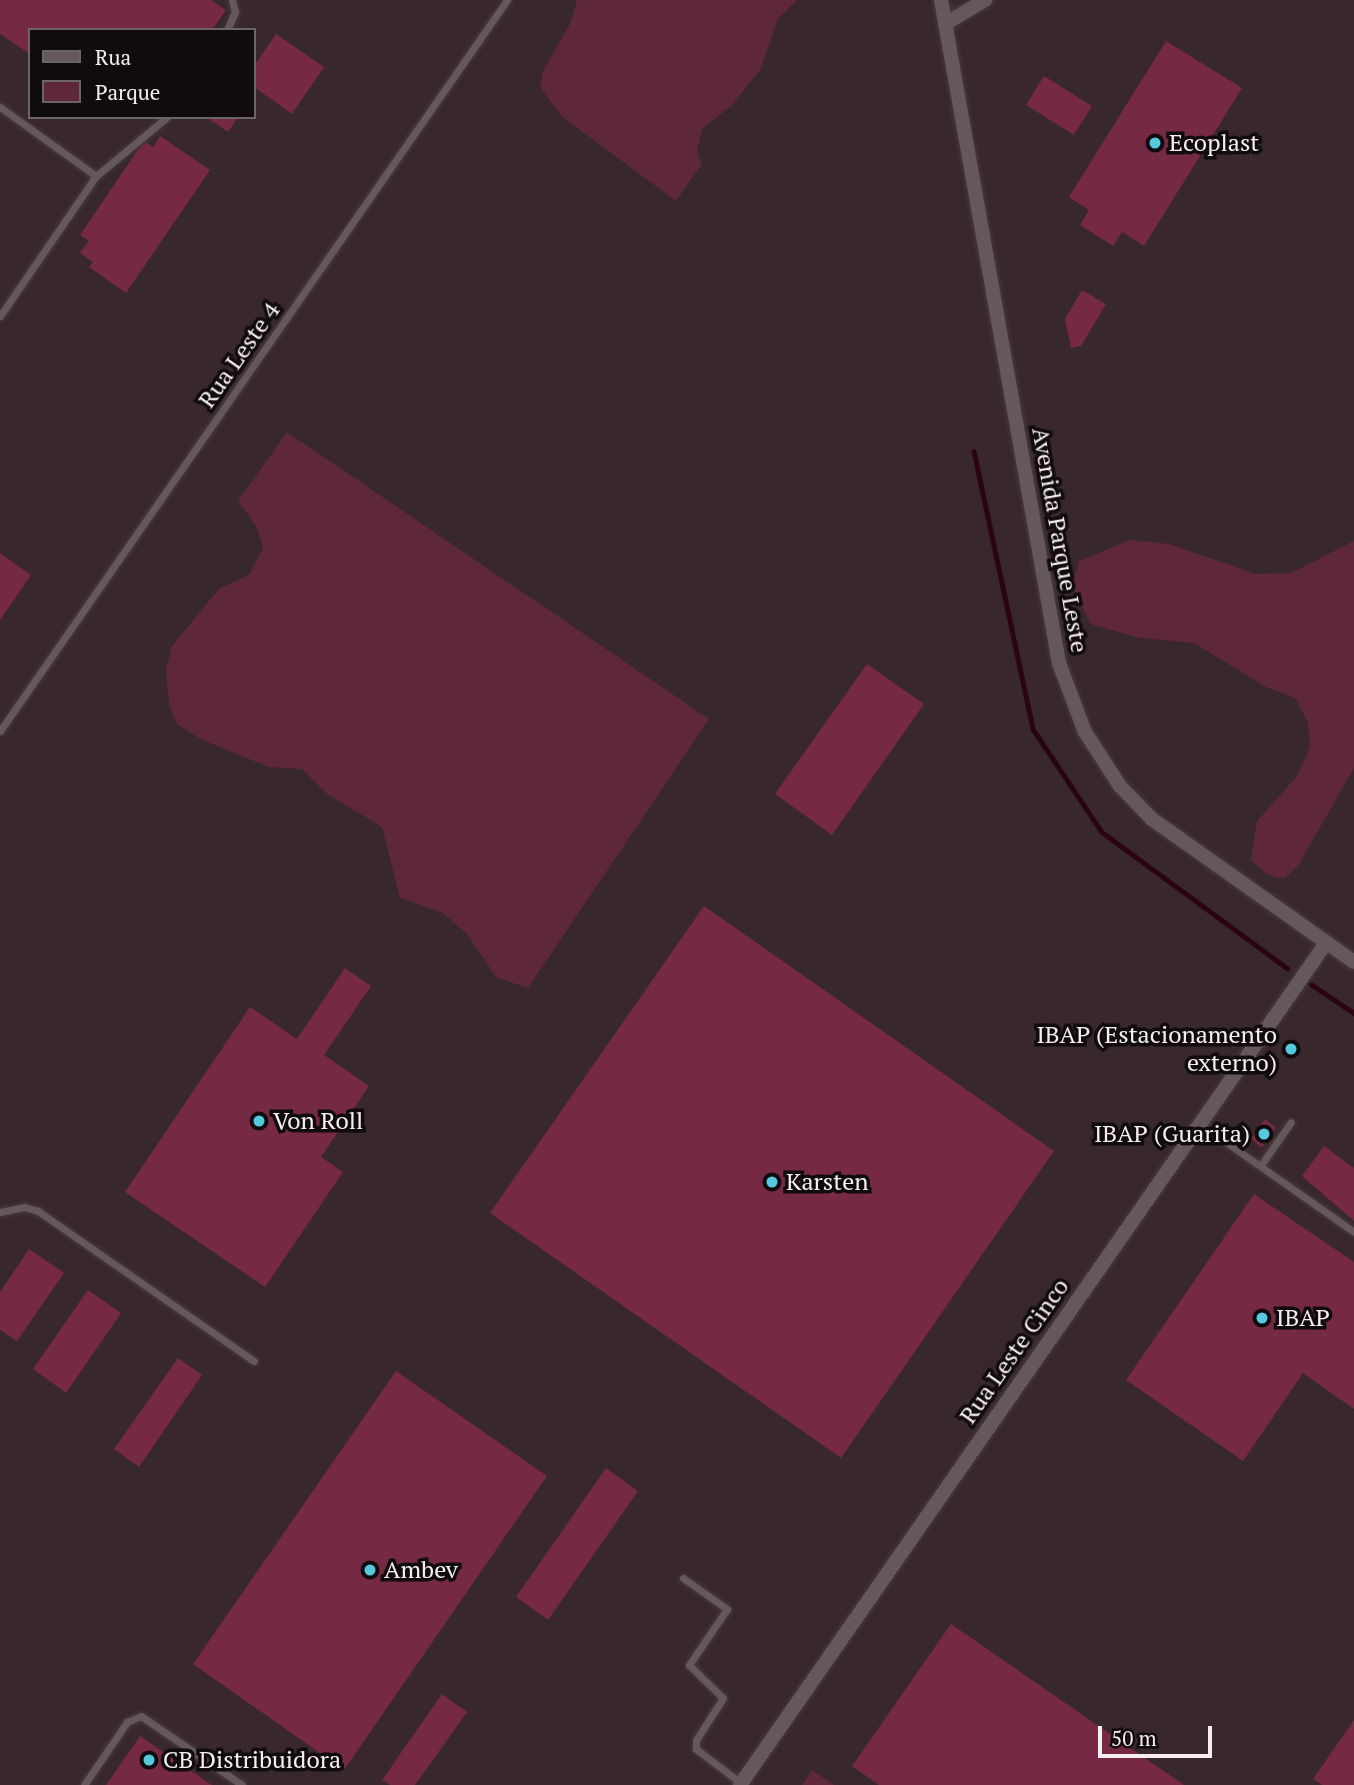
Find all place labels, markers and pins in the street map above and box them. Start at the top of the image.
place label: Ecoplast [1169,129,1259,157]
marker: Ecoplast [1147,135,1163,151]
place label: IBAP (Estacionamento externo) [1036,1021,1277,1077]
marker: IBAP (Estacionamento externo) [1283,1041,1299,1057]
place label: Von Roll [273,1107,363,1135]
marker: Von Roll [251,1113,267,1129]
place label: IBAP (Guarita) [1094,1120,1250,1148]
marker: IBAP (Guarita) [1256,1126,1272,1142]
place label: Karsten [786,1168,868,1196]
marker: Karsten [764,1174,780,1190]
place label: IBAP [1276,1304,1330,1332]
marker: IBAP [1254,1310,1270,1326]
place label: Ambev [384,1556,458,1584]
marker: Ambev [362,1562,378,1578]
place label: CB Distribuidora [163,1746,341,1774]
marker: CB Distribuidora [141,1752,157,1768]

